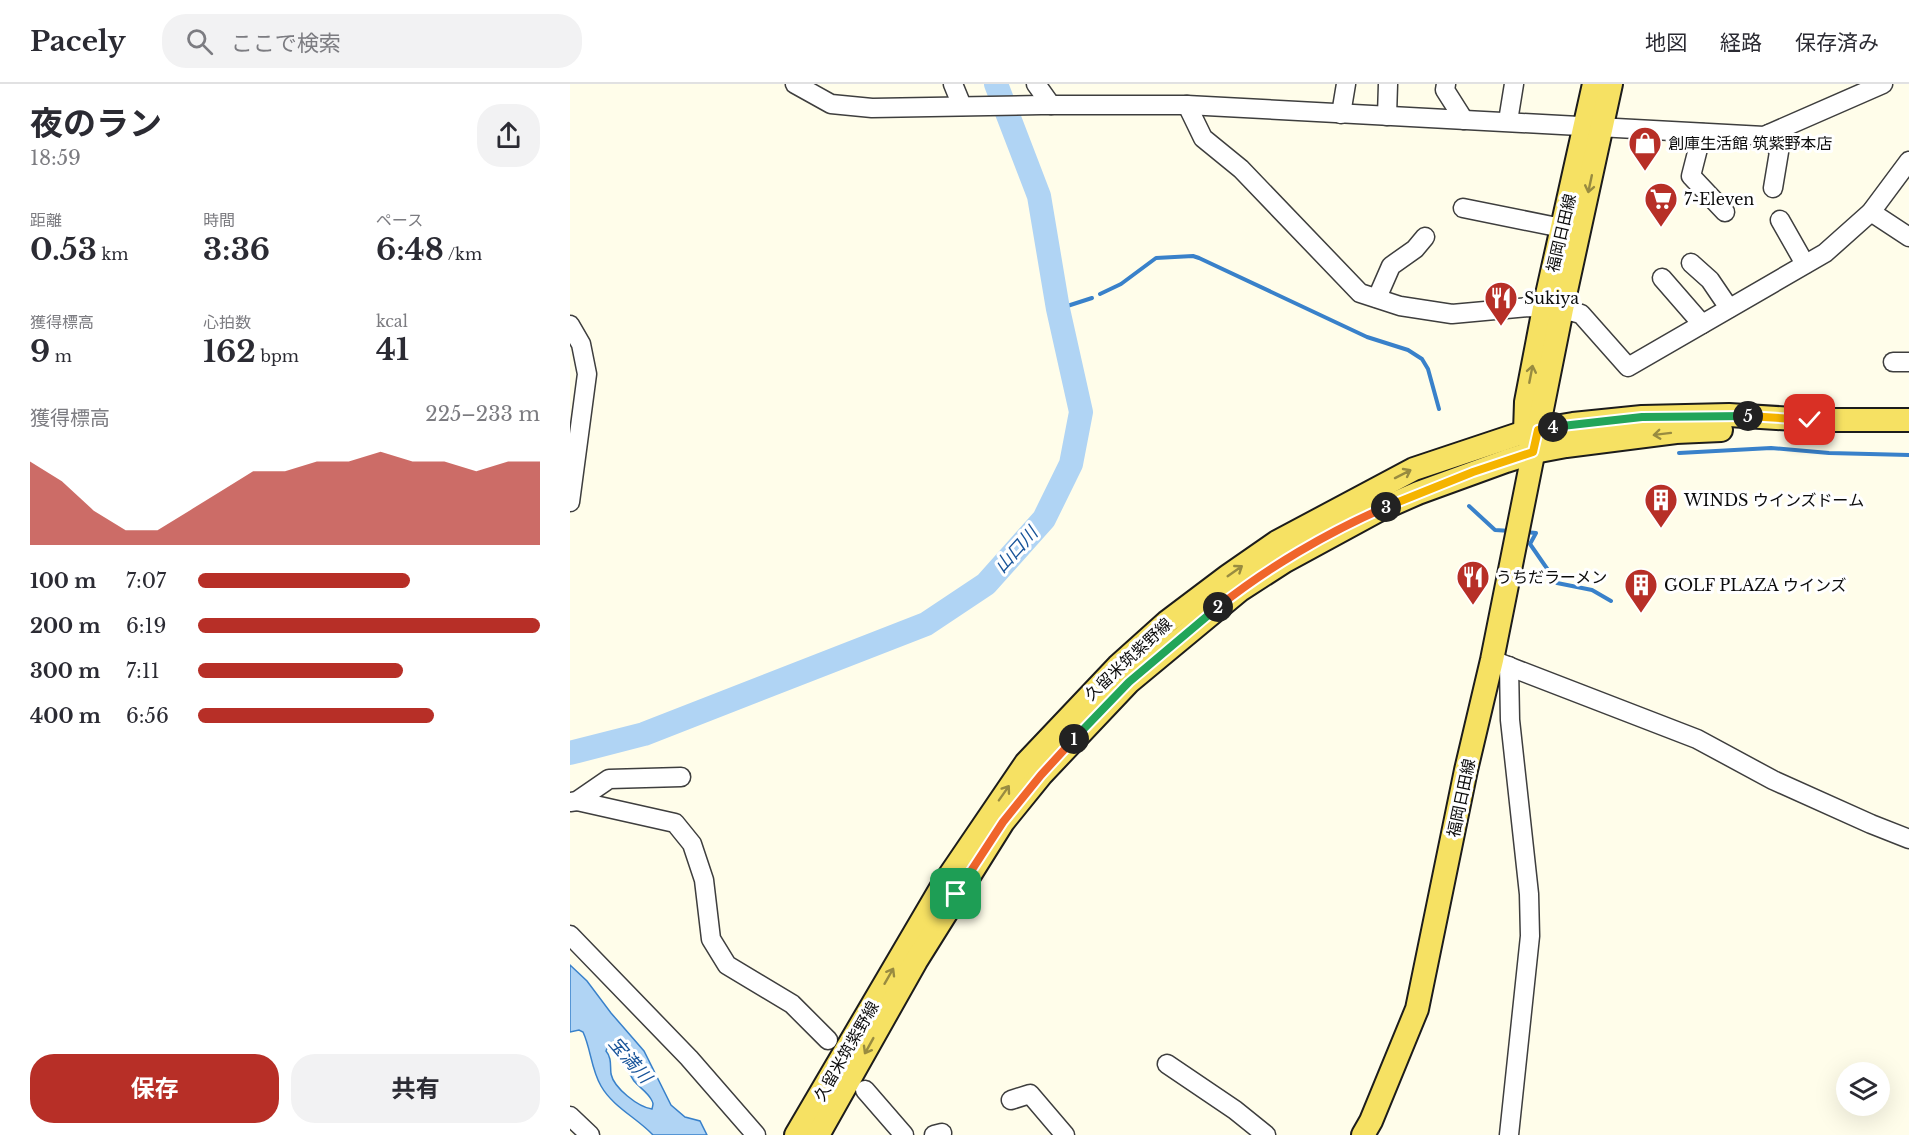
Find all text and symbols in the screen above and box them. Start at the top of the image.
search box [162,14,582,68]
text: Pacely [30,24,126,59]
icon: search [183,25,216,58]
text: ここで検索 [231,30,341,57]
text: 地図 [1645,30,1687,56]
text: 経路 [1720,30,1762,56]
text: 保存済み [1795,30,1879,56]
text: 夜のラン [30,103,162,144]
button: share [477,104,540,167]
shop icon: 創庫生活館 筑紫野本店 [1627,125,1663,172]
place label: 創庫生活館 筑紫野本店 [1668,133,1833,153]
text: 18:59 [30,146,81,170]
one-way arrow [1583,175,1595,194]
supermarket icon: 7-Eleven [1643,181,1679,228]
place label: 7-Eleven [1684,189,1754,209]
street label: 福岡日田線 [1542,192,1580,274]
text: 距離 [30,210,62,230]
text: 時間 [203,210,235,230]
text: ペース [376,210,423,230]
text: 0.53 [30,231,97,268]
text: 3:36 [203,231,270,268]
text: 6:48 [376,231,444,268]
text: km [97,244,128,264]
text: /km [444,244,482,264]
restaurant icon: Sukiya [1483,280,1519,327]
place label: Sukiya [1524,288,1579,308]
text: kcal [376,311,408,331]
text: 獲得標高 [30,312,94,332]
text: 心拍数 [203,312,251,332]
text: 41 [376,331,409,368]
text: 9 [30,333,50,370]
text: 162 [203,333,256,370]
text: m [50,346,72,366]
text: bpm [256,346,299,366]
one-way arrow [1526,364,1537,384]
pin [1784,394,1835,445]
pin: 5 [1733,401,1763,431]
text: 225–233 m [425,402,540,426]
icon: check [1793,403,1826,436]
text: 獲得標高 [30,406,110,430]
text: 5 [1743,406,1753,426]
pin: 4 [1538,412,1568,442]
text: 4 [1548,417,1558,437]
one-way arrow [1652,429,1672,440]
one-way arrow [1394,468,1412,480]
building icon: WINDS ウインズドーム [1643,482,1679,529]
place label: WINDS ウインズドーム [1683,490,1864,510]
pin: 3 [1371,492,1401,522]
text: 3 [1381,497,1391,517]
water label: 山口川 [990,521,1044,577]
restaurant icon: うちだラーメン [1455,559,1491,606]
one-way arrow [1226,565,1242,577]
place label: うちだラーメン [1496,567,1607,587]
building icon: GOLF PLAZA ウインズ [1623,567,1659,614]
text: 100 m [30,569,96,593]
text: 7:07 [126,569,166,593]
place label: GOLF PLAZA ウインズ [1664,575,1847,595]
pin: 2 [1203,592,1233,622]
text: 2 [1213,597,1223,617]
street label: 久留米筑紫野線 [1080,613,1176,705]
text: 200 m [30,614,101,638]
text: 6:19 [126,614,166,638]
text: 300 m [30,659,100,683]
text: 7:11 [126,659,160,683]
text: 400 m [30,704,101,728]
text: 6:56 [126,704,169,728]
pin: 1 [1059,724,1089,754]
text: 1 [1071,729,1077,749]
street label: 福岡日田線 [1443,757,1479,839]
one-way arrow [998,786,1011,802]
pin [930,868,981,919]
icon: arrive [939,877,972,910]
one-way arrow [884,967,895,985]
street label: 久留米筑紫野線 [809,997,883,1105]
water label: 宝満川 [604,1032,657,1089]
one-way arrow [863,1037,875,1054]
button: 保存 [30,1054,279,1123]
button: 共有 [291,1054,540,1123]
map controls [1836,1062,1890,1116]
button: layers [1836,1062,1890,1116]

